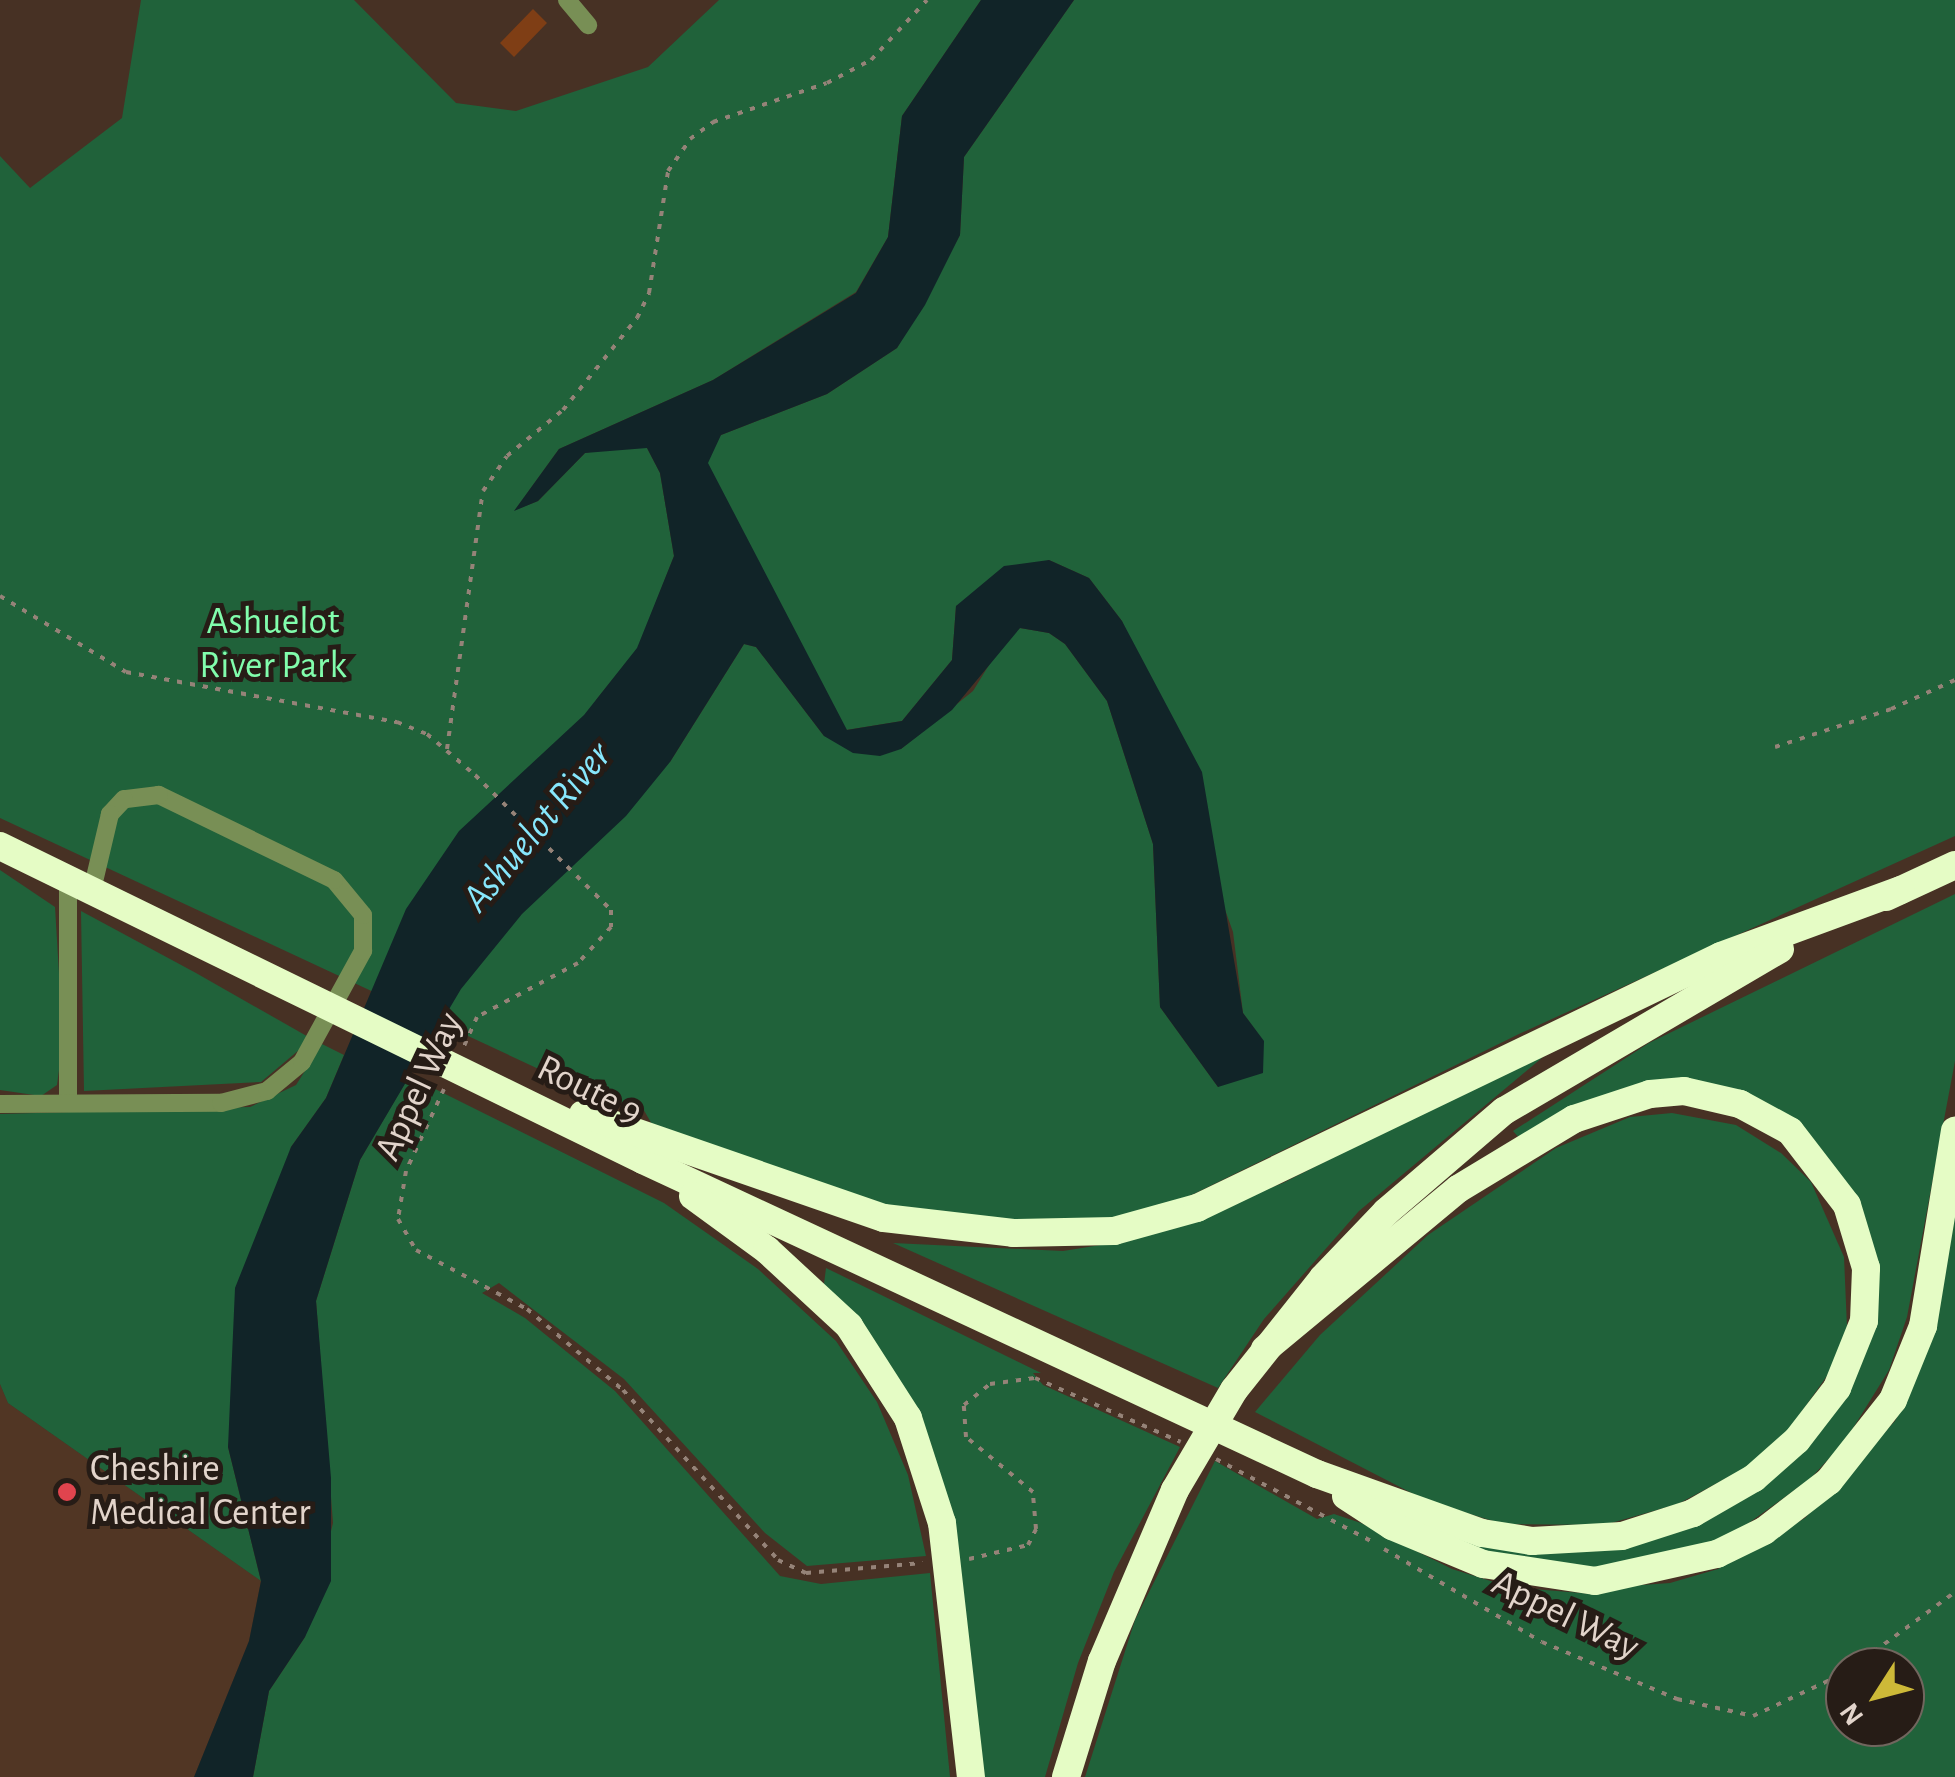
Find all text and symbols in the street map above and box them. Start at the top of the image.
park label: Ashuelot River Park [199,600,347,689]
water label: Ashuelot River [452,733,622,921]
street label: Appel Way [366,1006,474,1168]
street label: Route 9 [529,1046,649,1136]
place label: Cheshire Medical Center [90,1447,311,1536]
marker: Cheshire Medical Center [54,1479,80,1505]
street label: Appel Way [1484,1561,1646,1671]
north arrow [1825,1647,1925,1747]
text: N [1835,1697,1869,1730]

